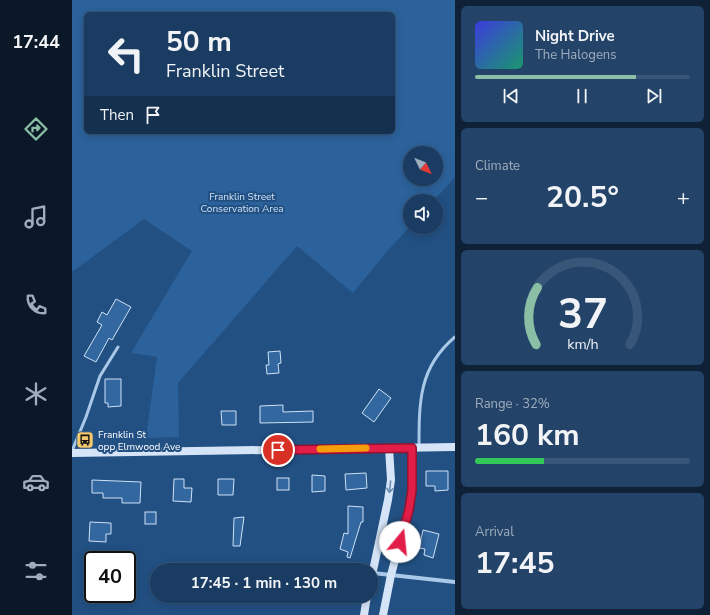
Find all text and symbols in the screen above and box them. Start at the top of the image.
text: 50 m [166,23,232,61]
text: Night Drive [535,26,615,46]
icon: left [100,28,152,80]
text: 17:44 [12,30,60,54]
text: The Halogens [535,46,616,64]
text: Franklin Street [166,59,284,83]
icon: previous [500,85,522,107]
icon: pause [571,85,593,107]
icon: next [643,85,665,107]
icon: arrive [142,104,164,126]
text: Then [100,105,134,125]
icon: directions [22,115,50,143]
north arrow [403,146,443,186]
map controls [403,146,443,234]
text: Climate [475,157,520,175]
text: 20.5° [546,177,619,218]
text: − [475,183,488,213]
text: + [677,183,690,213]
park label: Franklin Street Conservation Area [200,190,284,216]
button: sound [403,194,443,234]
icon: music [22,203,50,231]
text: 37 [558,286,607,343]
icon: phone [22,291,50,319]
text: km/h [567,335,598,354]
icon: climate [22,380,50,408]
text: Range · 32% [475,395,550,413]
text: 160 km [475,415,580,456]
place label: Franklin St opp Elmwood Ave [98,428,180,454]
bus stop icon: Franklin St opp Elmwood Ave [75,430,95,450]
pin [261,433,295,467]
icon: arrive [267,439,289,461]
icon: car [22,468,50,496]
one-way arrow [386,480,394,493]
position arrow [379,521,421,563]
text: Arrival [475,523,514,541]
text: 17:45 [475,543,554,584]
speed limit sign: 40 [84,551,136,603]
icon: filters [22,557,50,585]
text: 17:45 · 1 min · 130 m [191,573,337,593]

